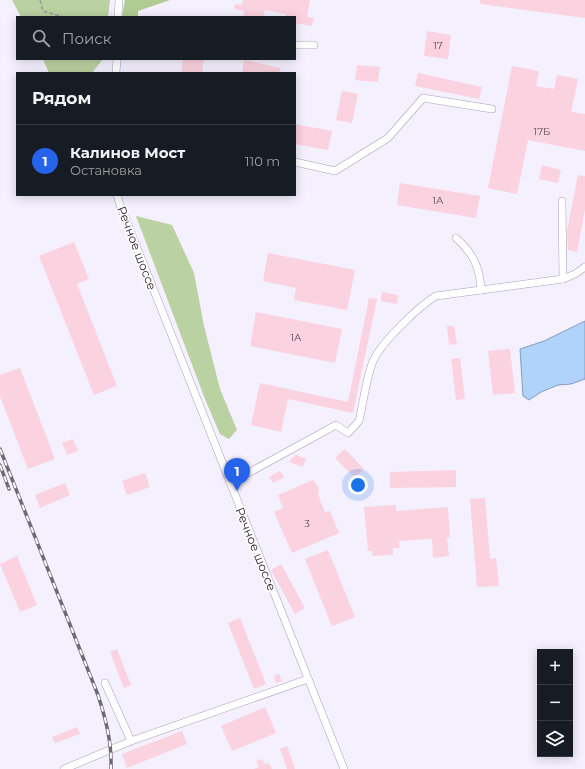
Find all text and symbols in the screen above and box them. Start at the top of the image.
search box [16,16,296,60]
icon: search [30,27,52,49]
text: Поиск [62,29,111,48]
house number: 17 [433,39,443,52]
text: Рядом [32,88,91,108]
house number: 17Б [534,125,550,138]
text: Калинов Мост [70,143,185,162]
text: 1 [42,153,48,169]
text: 110 m [245,153,280,169]
text: Остановка [70,162,142,178]
house number: 1А [432,194,444,207]
street label: Речное шоссе [114,204,160,292]
house number: 1А [290,331,302,344]
pin: 1 [224,458,250,491]
your location [348,475,368,495]
street label: Речное шоссе [232,505,280,593]
house number: 3 [304,517,310,530]
map controls [537,649,573,757]
button: + [537,649,573,685]
button: − [537,685,573,721]
button: layers [537,721,573,757]

